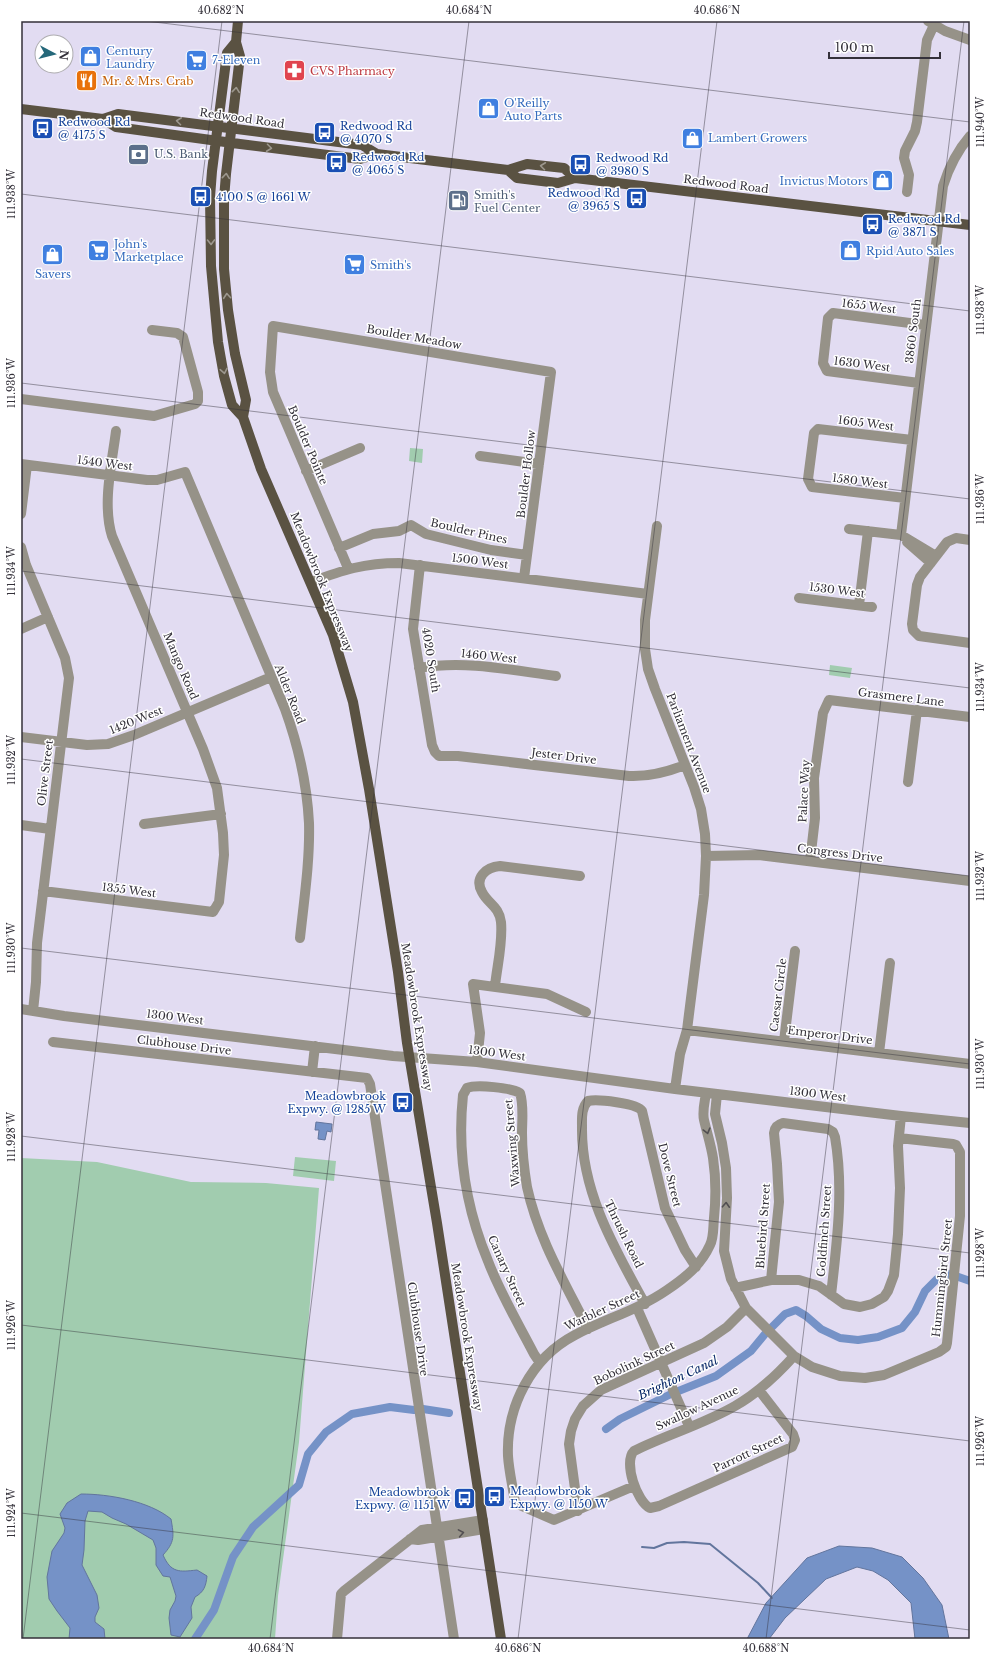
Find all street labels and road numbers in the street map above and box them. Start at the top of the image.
street label: Redwood Road [199,105,286,131]
street label: Redwood Road [683,172,770,196]
street label: 1655 West [841,296,898,316]
street label: 3860 South [902,298,924,364]
street label: Boulder Meadow [365,322,463,352]
street label: 1630 West [833,354,892,375]
street label: Boulder Pointe [285,403,331,487]
street label: 1605 West [837,413,896,433]
street label: Boulder Hollow [514,428,538,519]
street label: 1540 West [76,453,134,473]
street label: 1580 West [831,471,889,491]
street label: Meadowbrook Expressway [287,510,357,654]
street label: Boulder Pines [429,515,509,547]
street label: 1500 West [451,551,510,572]
street label: 1530 West [808,580,867,600]
street label: 4020 South [419,627,443,694]
street label: Mango Road [161,630,202,702]
street label: 1460 West [460,646,519,666]
street label: Alder Road [271,661,309,726]
street label: Grasmere Lane [857,685,945,709]
street label: Parliament Avenue [663,691,715,795]
street label: 1420 West [107,703,165,737]
street label: Olive Street [34,738,56,807]
street label: Jester Drive [529,745,597,767]
street label: Palace Way [795,759,813,823]
street label: Congress Drive [796,841,884,865]
street label: 1355 West [101,880,158,900]
street label: Meadowbrook Expressway [398,942,436,1092]
street label: Caesar Circle [767,957,789,1033]
street label: 1300 West [146,1007,205,1028]
street label: Emperor Drive [787,1023,873,1047]
street label: Clubhouse Drive [136,1032,232,1058]
street label: 1300 West [468,1043,527,1064]
street label: 1300 West [789,1084,848,1105]
street label: Waxwing Street [501,1098,523,1189]
street label: Dove Street [655,1141,685,1209]
street label: Bluebird Street [753,1182,773,1269]
street label: Goldfinch Street [814,1184,834,1277]
street label: Thrush Road [601,1198,647,1271]
street label: Hummingbird Street [929,1217,955,1338]
street label: Canary Street [485,1233,529,1310]
street label: Meadowbrook Expressway [448,1262,486,1412]
street label: Clubhouse Drive [404,1281,432,1377]
street label: Warbler Street [561,1286,643,1334]
street label: Bobolink Street [591,1338,678,1388]
street label: Swallow Avenue [653,1383,741,1433]
street label: Parrott Street [711,1430,786,1475]

